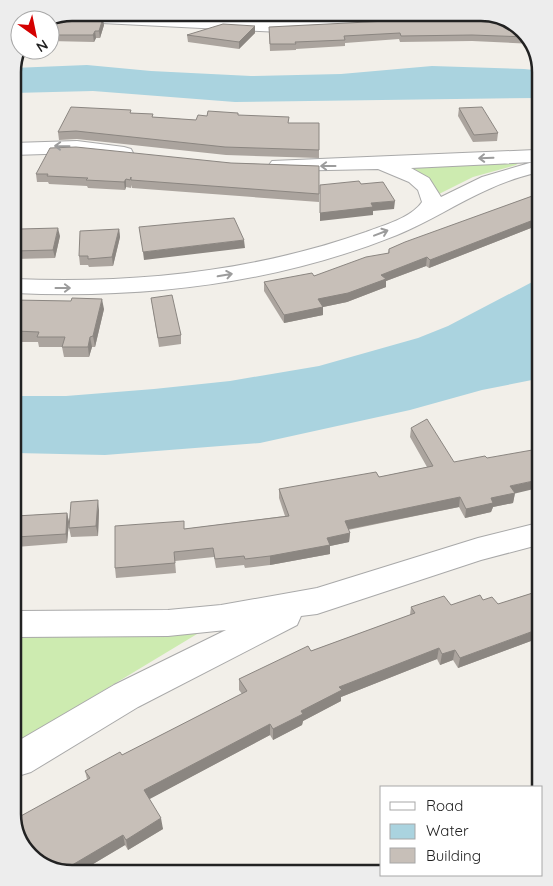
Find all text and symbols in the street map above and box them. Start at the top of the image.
north arrow [10,10,60,60]
text: N [33,36,51,56]
one-way arrow [54,141,70,151]
one-way arrow [479,153,495,162]
one-way arrow [320,161,336,170]
one-way arrow [373,228,389,237]
one-way arrow [216,269,232,279]
one-way arrow [54,283,71,293]
legend [380,786,543,876]
text: Road [426,796,463,815]
text: Water [426,821,469,840]
text: Building [426,846,481,865]

